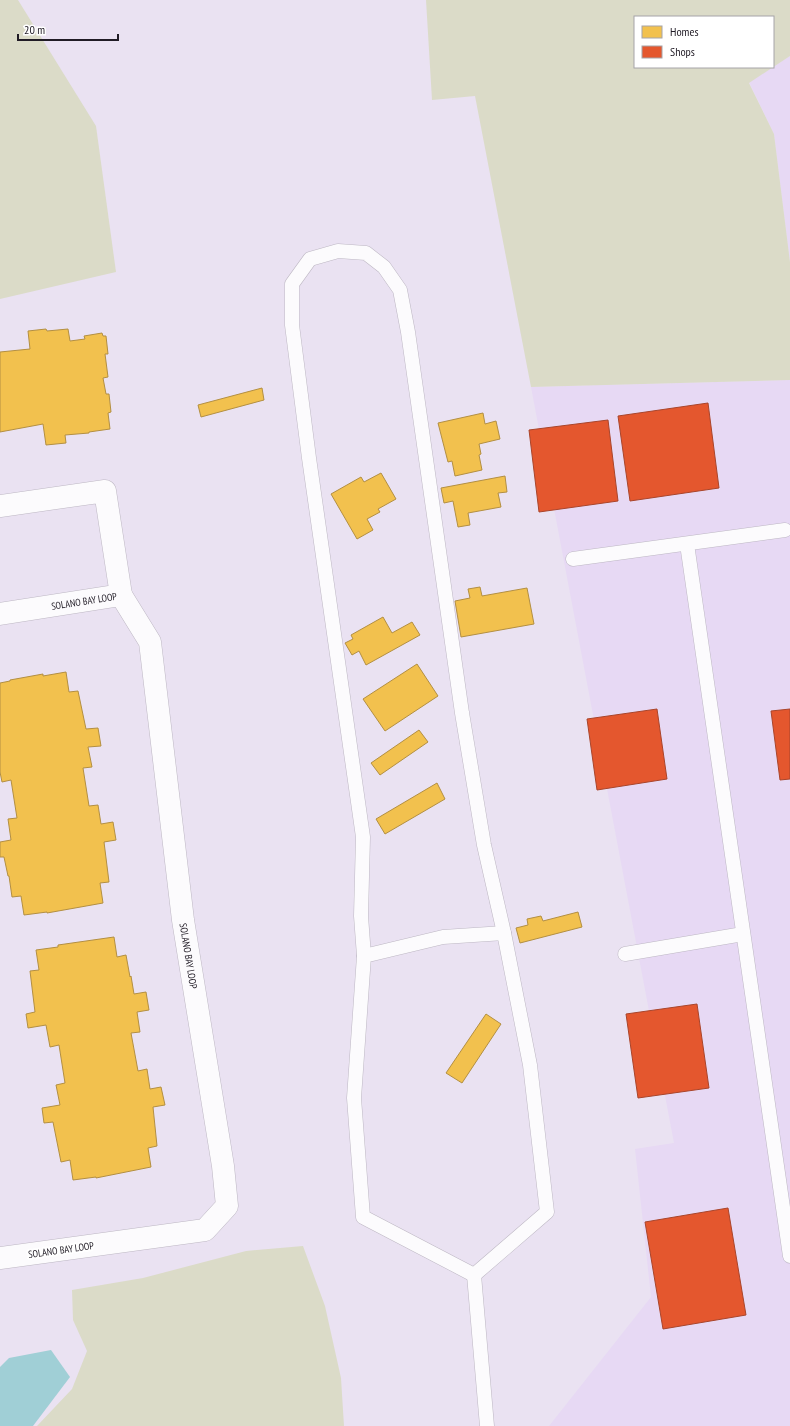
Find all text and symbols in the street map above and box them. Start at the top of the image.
scale bar [18,16,118,42]
legend [634,16,774,68]
text: 20 m [24,22,45,37]
text: Homes [670,24,698,39]
text: Shops [670,44,695,59]
street label: SOLANO BAY LOOP [50,589,118,612]
street label: SOLANO BAY LOOP [177,922,201,990]
street label: SOLANO BAY LOOP [27,1239,95,1261]

